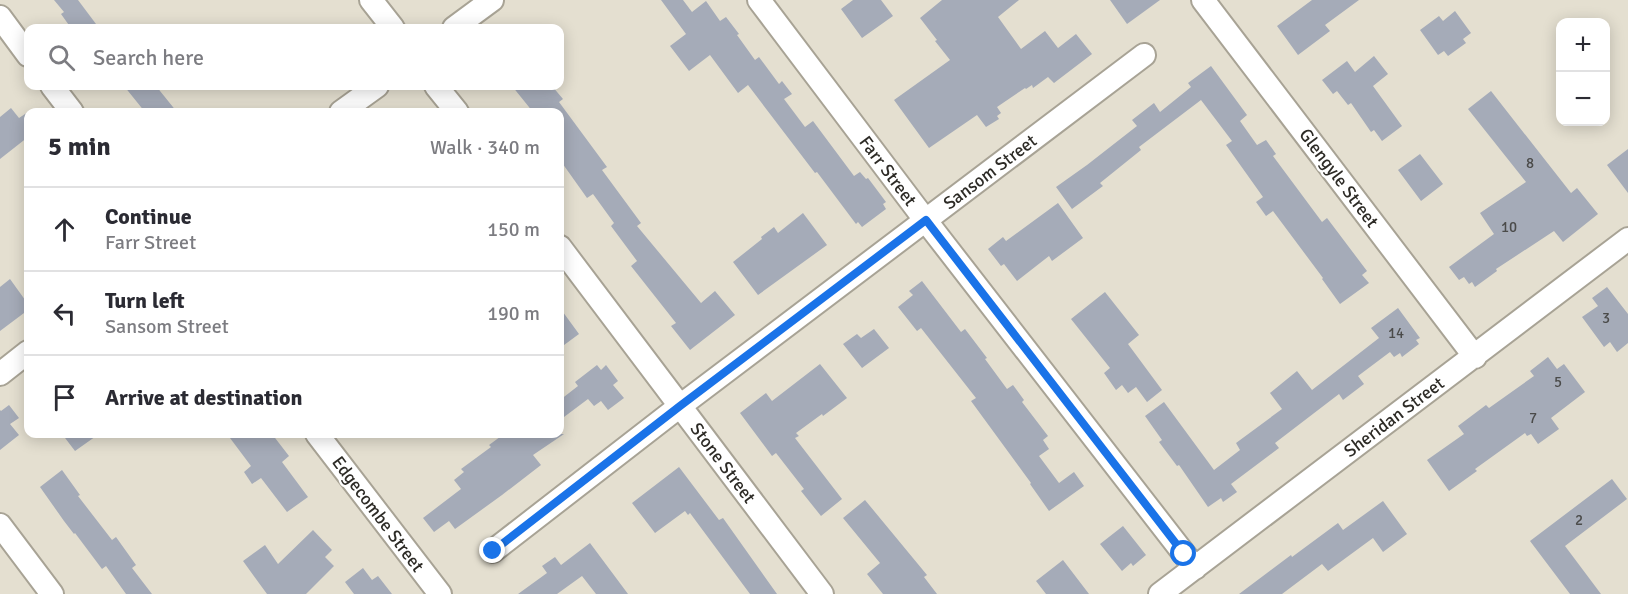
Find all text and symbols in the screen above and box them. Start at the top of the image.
map controls [1556,18,1610,126]
button: + [1556,18,1610,72]
search box [24,24,564,90]
icon: search [45,41,78,74]
text: Search here [93,44,204,71]
button: − [1556,72,1610,126]
street label: Glengyle Street [1295,124,1383,232]
street label: Sansom Street [939,130,1041,214]
text: 5 min [48,131,111,163]
street label: Farr Street [855,132,921,210]
text: Walk · 340 m [430,135,540,160]
house number: 8 [1526,154,1534,172]
text: Continue [105,203,192,230]
icon: ahead [48,213,81,246]
text: 150 m [487,217,540,242]
house number: 10 [1501,218,1517,236]
text: Farr Street [105,230,196,255]
text: Turn left [105,287,185,314]
icon: left [48,297,81,330]
text: 190 m [487,301,540,326]
house number: 3 [1602,309,1610,327]
text: Sansom Street [105,314,229,339]
house number: 14 [1388,324,1404,342]
street label: Sheridan Street [1339,372,1449,462]
house number: 5 [1554,373,1562,391]
icon: arrive [48,381,81,414]
text: Arrive at destination [105,384,302,411]
house number: 7 [1529,409,1537,427]
street label: Stone Street [686,418,760,508]
street label: Edgecombe Street [327,452,429,576]
house number: 2 [1575,511,1583,529]
route end [479,537,505,563]
route start [1170,540,1196,566]

